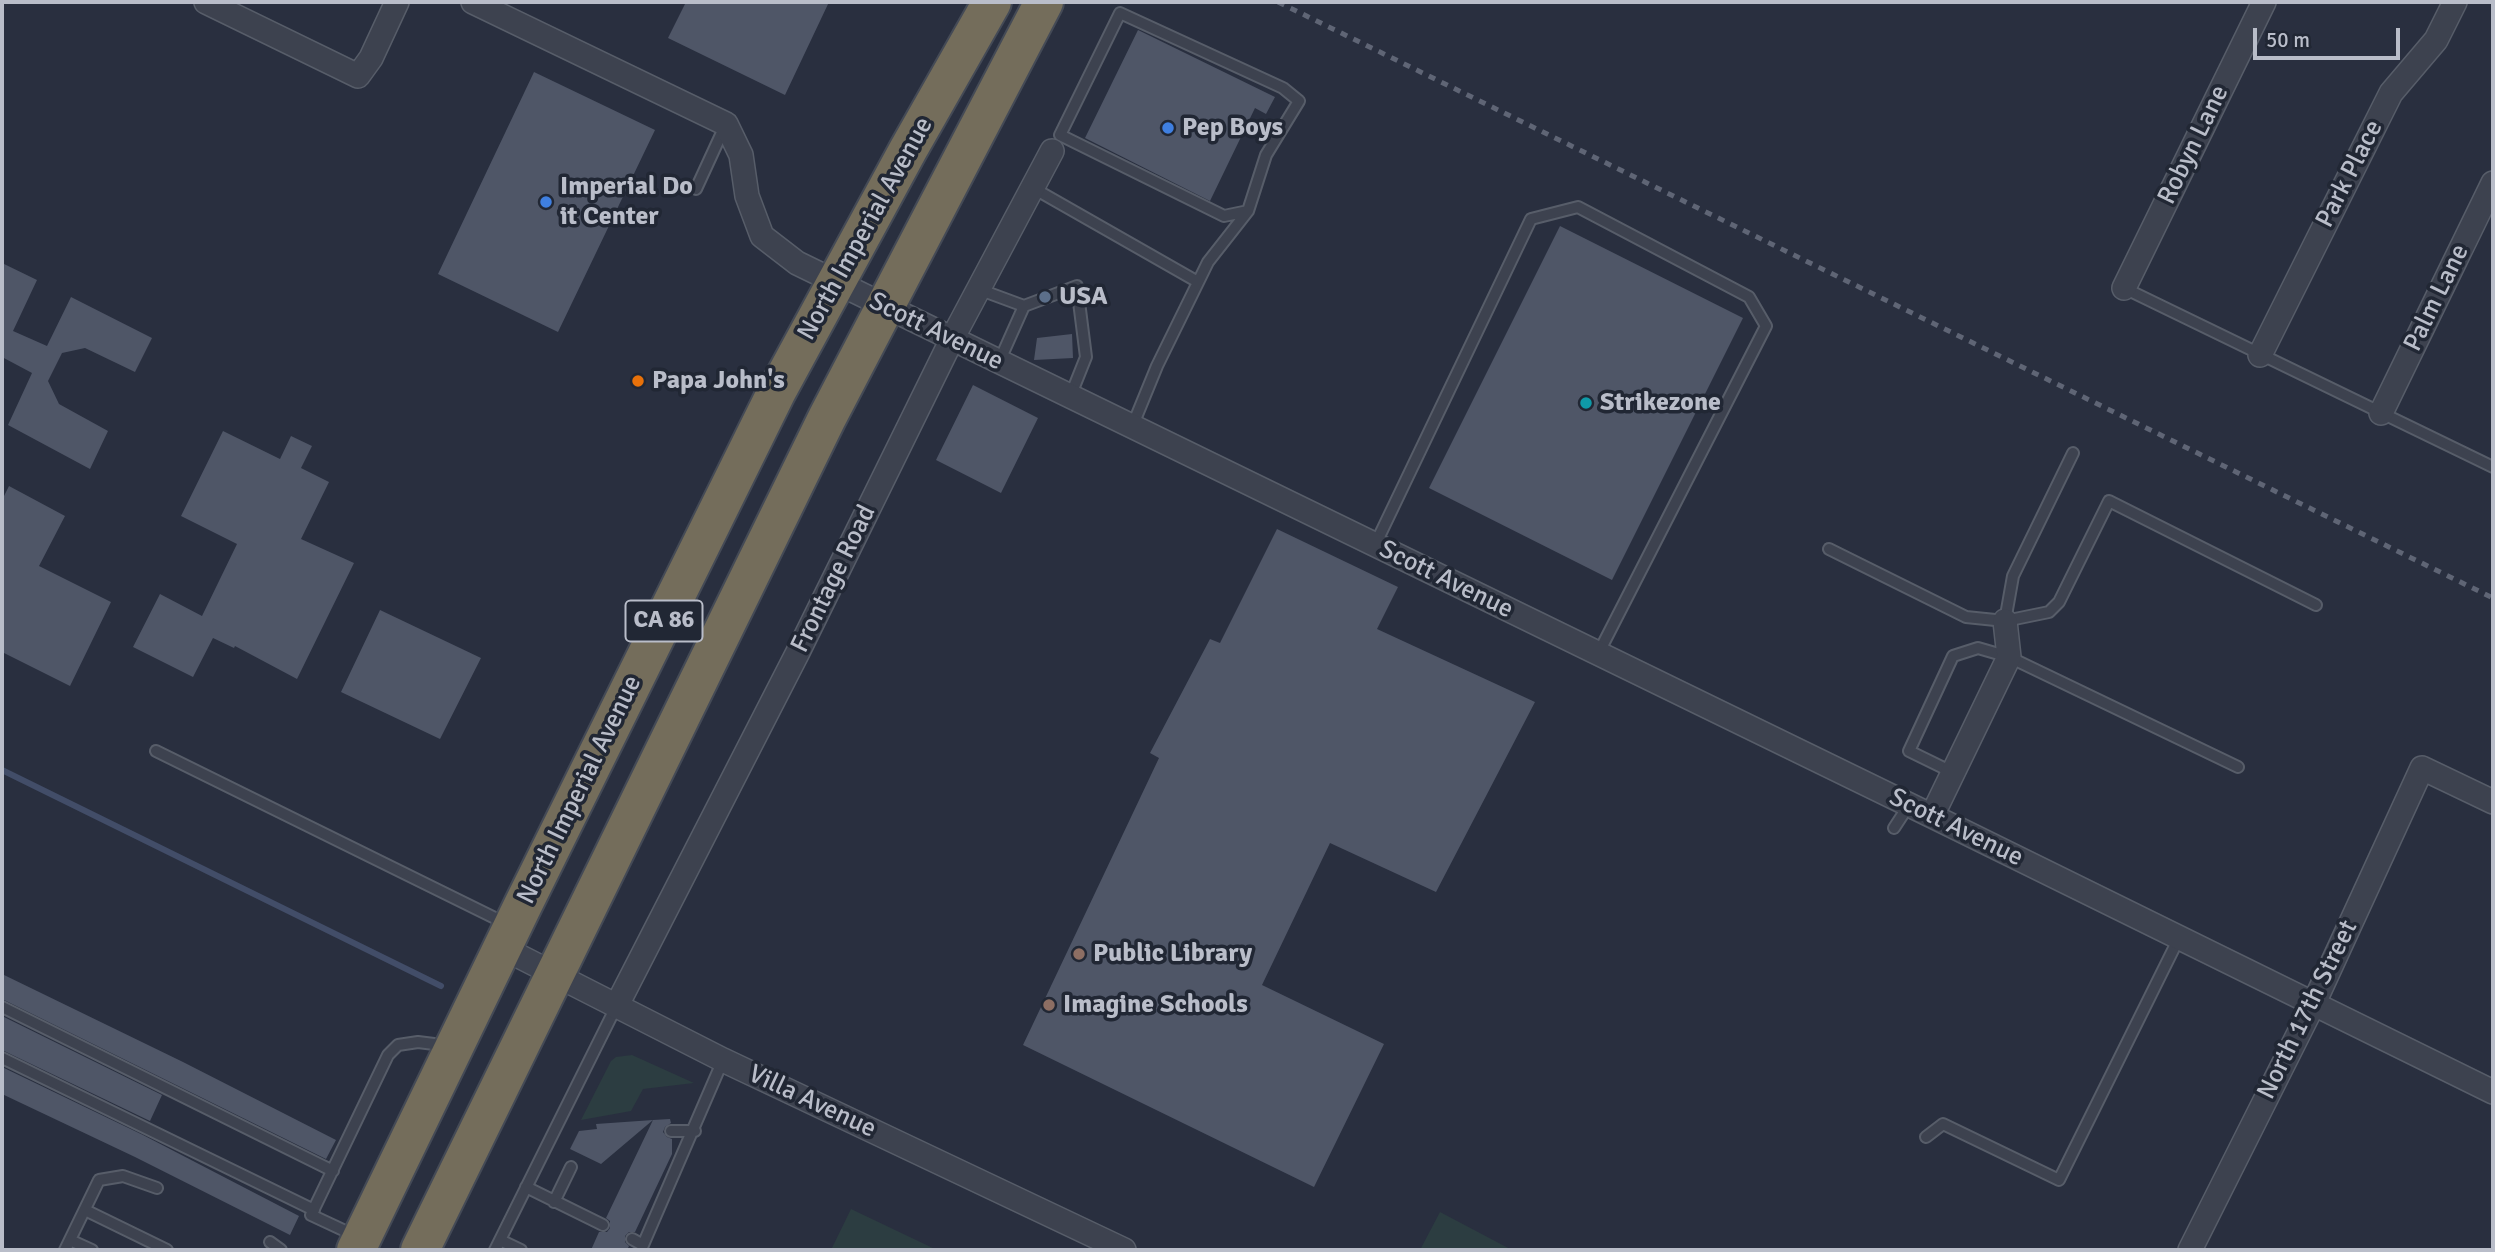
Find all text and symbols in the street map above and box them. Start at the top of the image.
scale bar [2257,14,2404,58]
text: 50 m [2266,27,2310,53]
street label: Robyn Lane [2152,81,2236,209]
street label: North Imperial Avenue [792,112,940,346]
place label: Pep Boys [1182,112,1283,144]
street label: Park Place [2310,115,2390,233]
marker: Pep Boys [1160,120,1176,136]
place label: Imperial Do it Center [560,171,693,232]
marker: Imperial Do it Center [538,194,554,210]
street label: Palm Lane [2398,239,2476,357]
place label: USA [1059,281,1108,313]
street label: Scott Avenue [864,286,1008,378]
marker: USA [1037,289,1053,305]
place label: Papa John's [652,365,785,397]
marker: Papa John's [630,373,646,389]
place label: Strikezone [1600,387,1721,419]
marker: Strikezone [1578,395,1594,411]
street label: Frontage Road [785,500,883,658]
street label: Scott Avenue [1374,534,1518,626]
road number: CA 86 [626,600,702,642]
street label: North Imperial Avenue [511,671,649,909]
street label: Scott Avenue [1884,782,2028,874]
street label: North 17th Street [2251,915,2365,1105]
place label: Public Library [1093,938,1252,970]
marker: Public Library [1071,946,1087,962]
place label: Imagine Schools [1063,989,1248,1021]
marker: Imagine Schools [1041,997,1057,1013]
street label: Villa Avenue [743,1059,881,1145]

